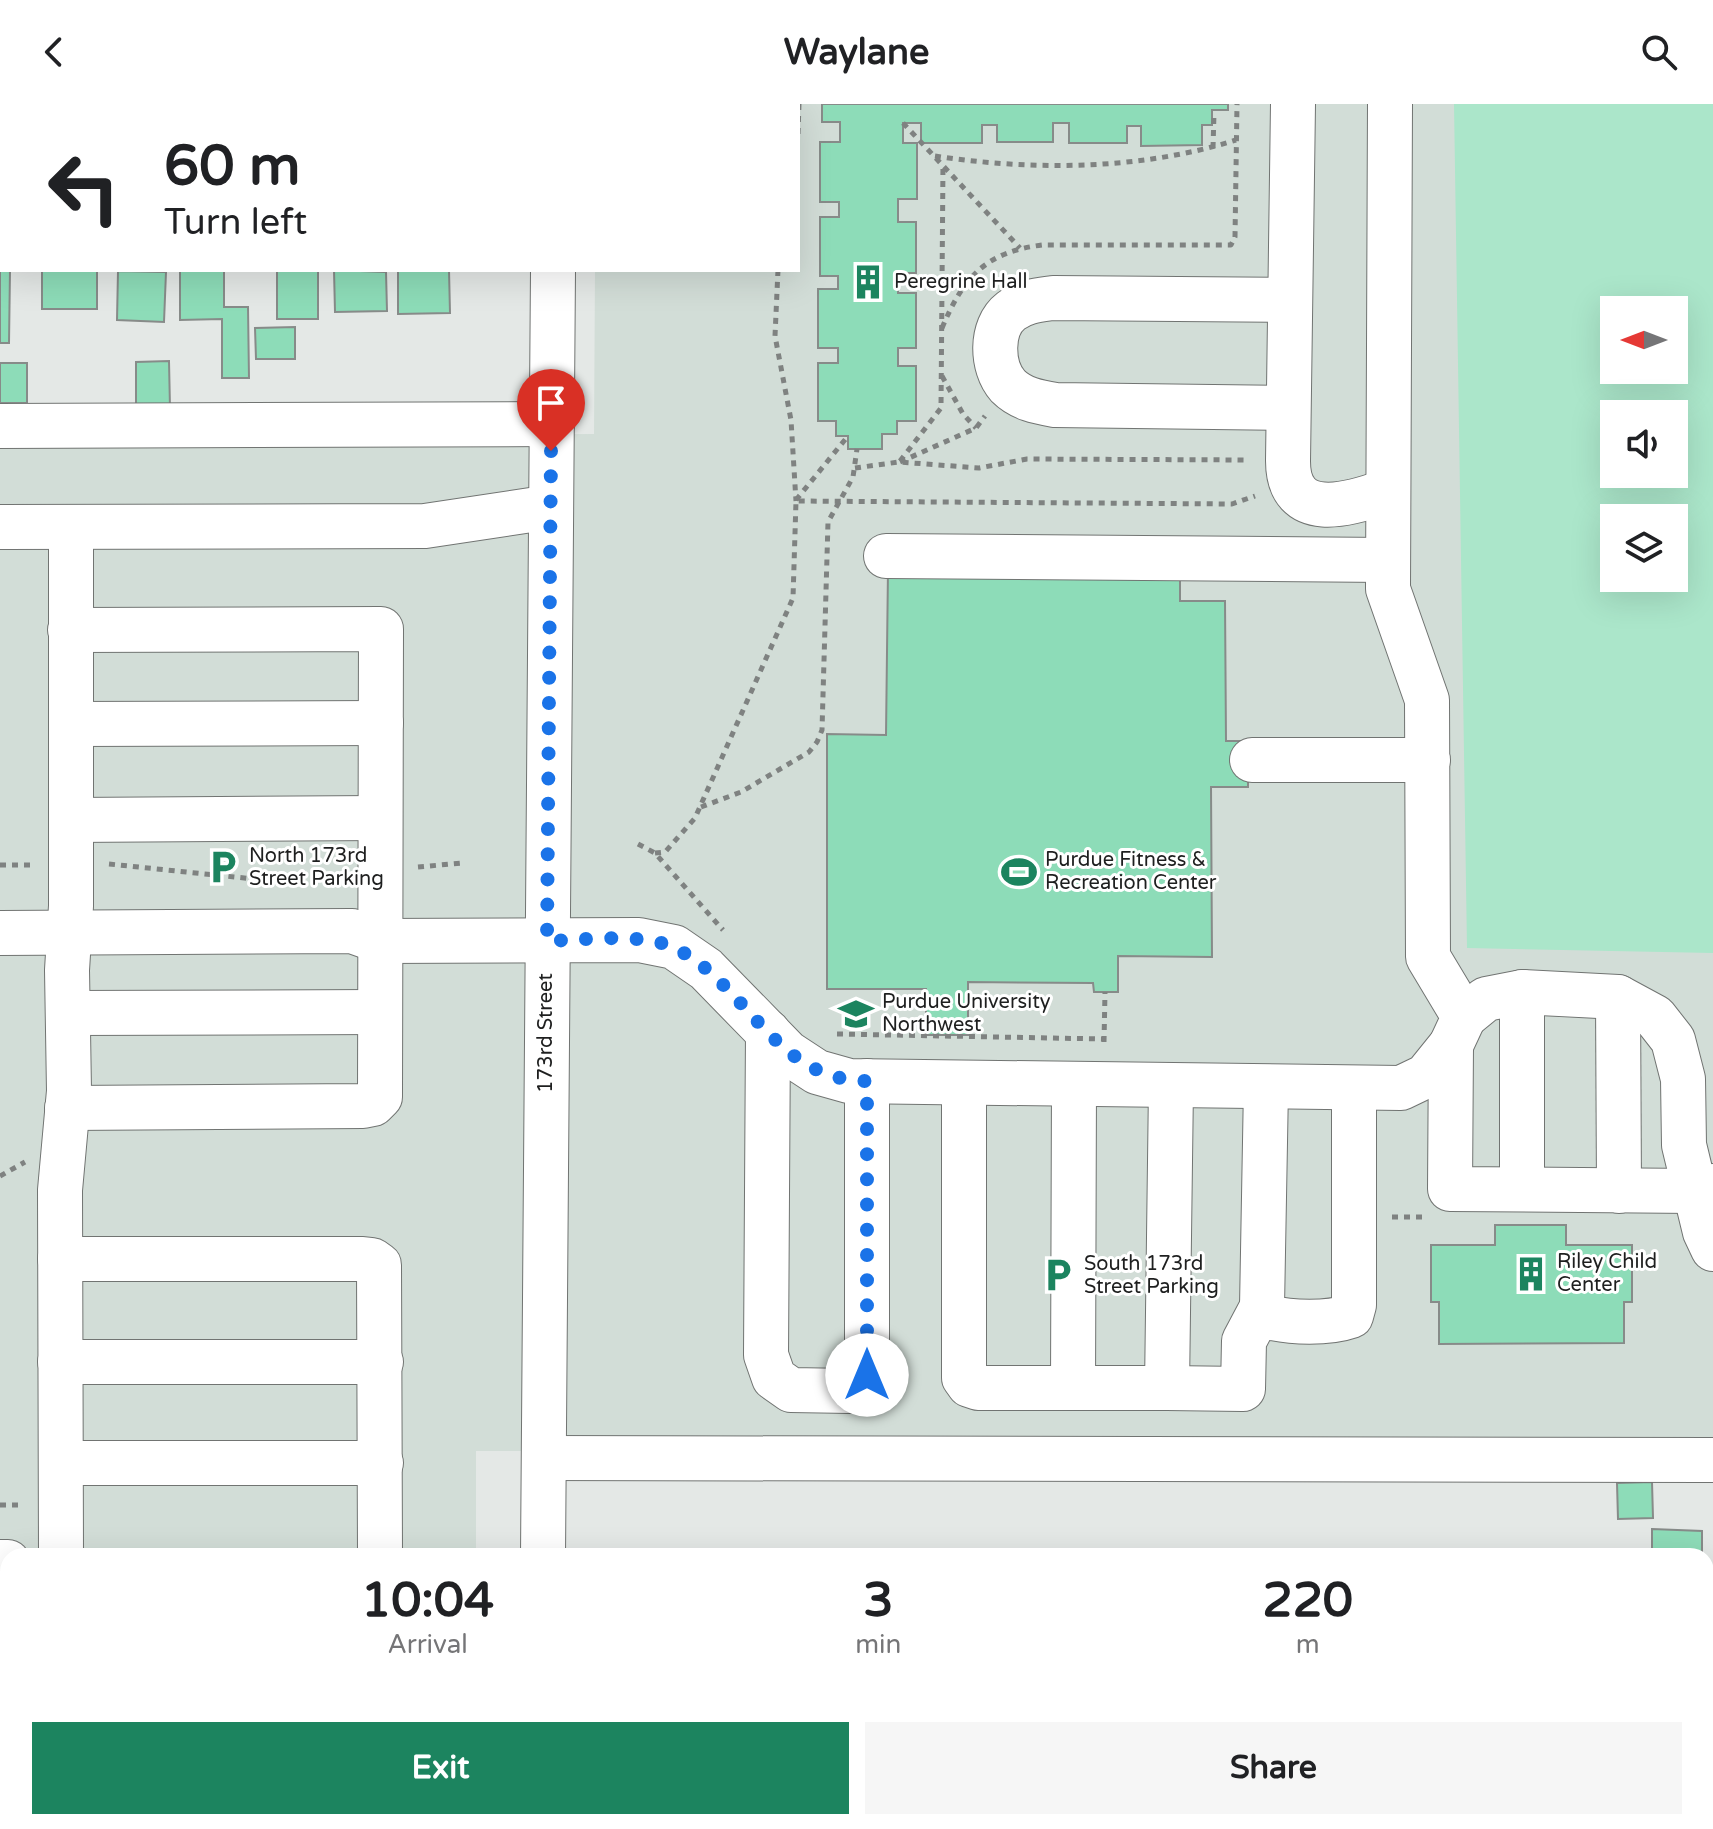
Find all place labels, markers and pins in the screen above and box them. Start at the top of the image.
building icon: Peregrine Hall [849,263,887,301]
place label: Peregrine Hall [894,270,1027,294]
pin [517,369,585,451]
place label: North 173rd Street Parking [249,844,384,891]
parking icon: North 173rd Street Parking [204,848,242,886]
place label: Purdue Fitness & Recreation Center [1045,848,1217,895]
sports icon: Purdue Fitness & Recreation Center [1000,853,1038,891]
place label: Purdue University Northwest [882,990,1051,1037]
school or university icon: Purdue University Northwest [837,995,875,1033]
place label: Riley Child Center [1557,1250,1657,1297]
place label: South 173rd Street Parking [1084,1252,1219,1299]
building icon: Riley Child Center [1512,1255,1550,1293]
parking icon: South 173rd Street Parking [1039,1256,1077,1294]

